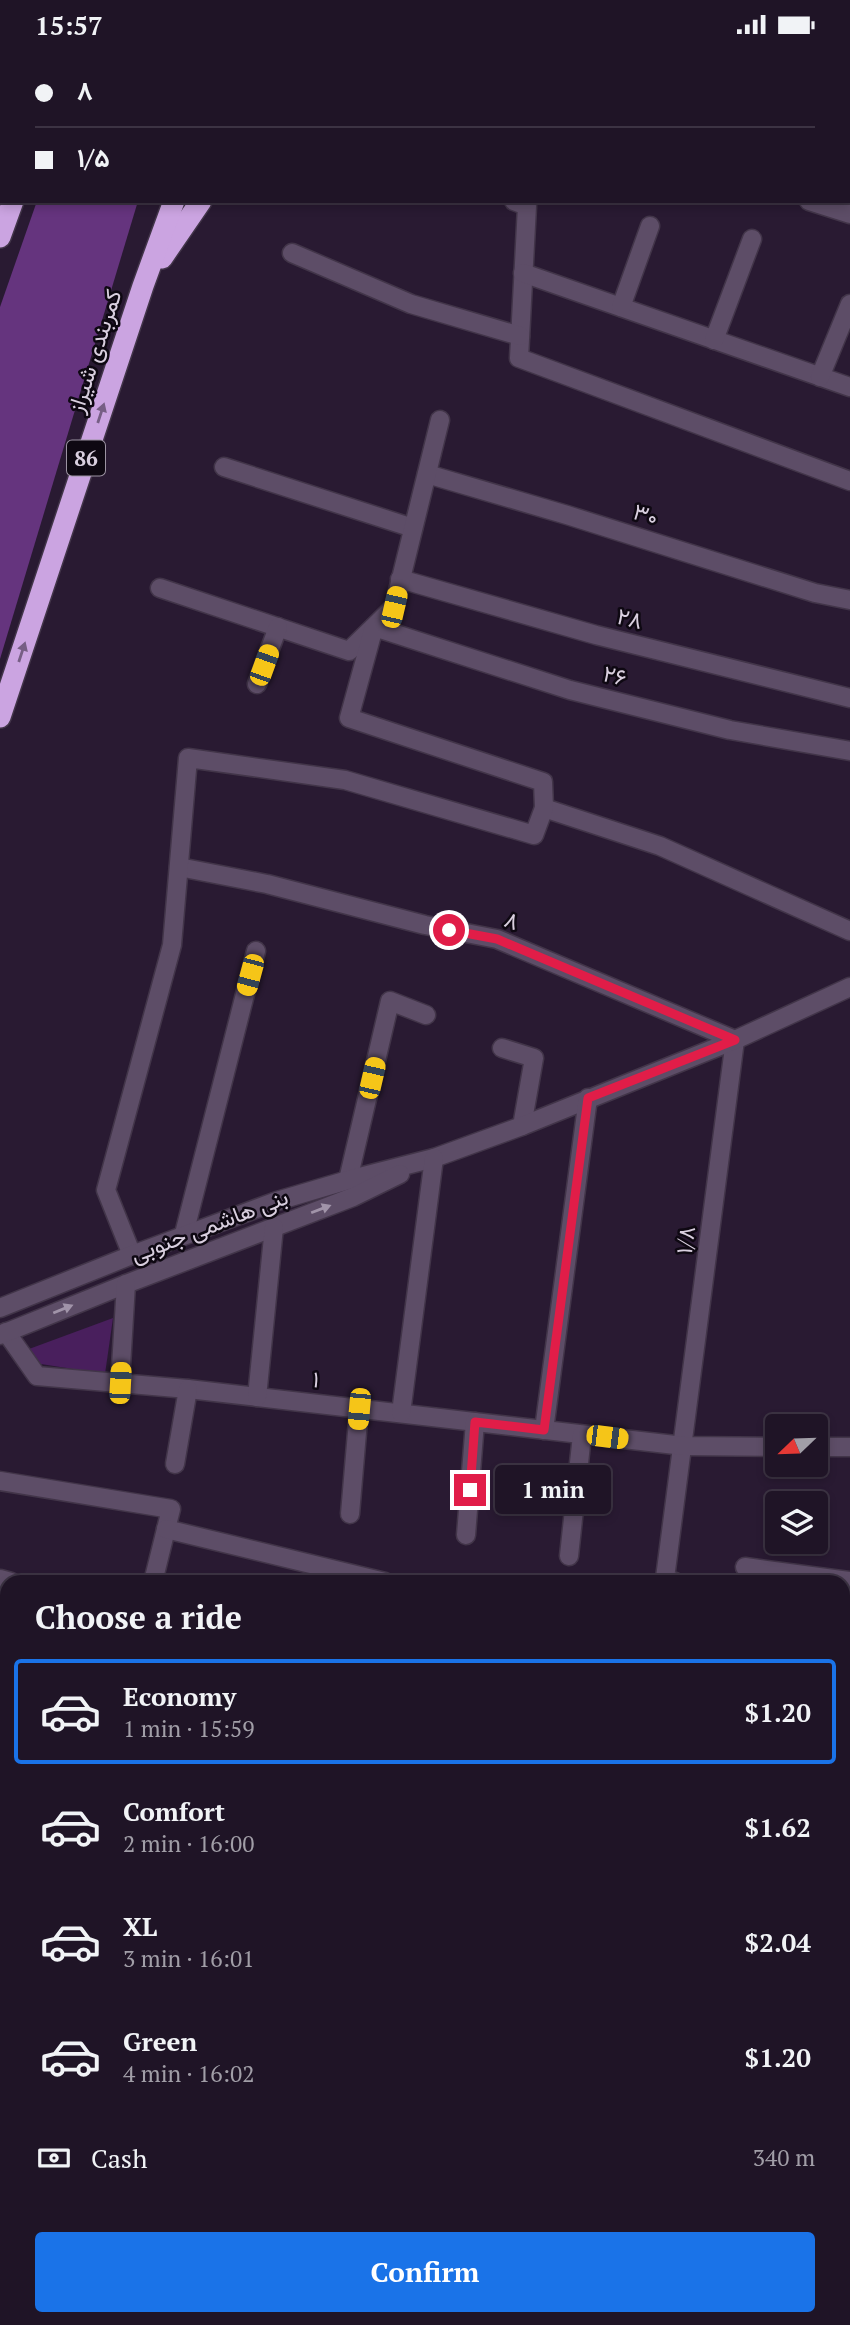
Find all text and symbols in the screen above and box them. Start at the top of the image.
text: 15:57 [35,8,103,42]
text: ۸ [77,73,93,107]
text: ۱/۵ [77,140,110,174]
street label: کمربندی شیراز [59,285,129,418]
one-way arrow [96,402,107,423]
road number: 86 [67,441,105,475]
street label: ۳۰ [629,495,663,533]
car [380,584,409,630]
street label: ۲۸ [614,600,646,636]
one-way arrow [17,641,27,662]
car [247,642,282,688]
street label: ۲۶ [600,657,630,693]
street label: ۸ [500,903,524,937]
route start [433,914,465,946]
car [235,952,266,998]
car [358,1055,387,1101]
street label: بنی هاشمی جنوبی [126,1181,292,1269]
one-way arrow [311,1203,332,1214]
street label: ۱/۸ [668,1224,702,1256]
one-way arrow [53,1303,74,1314]
car [109,1361,132,1405]
street label: ۱ [311,1363,321,1395]
car [347,1387,372,1431]
north arrow [765,1414,828,1477]
map controls [765,1414,828,1554]
car [585,1424,630,1450]
callout: 1 min [494,1465,610,1515]
route end [454,1474,486,1506]
text: 1 min [522,1474,584,1505]
button: layers [765,1491,828,1554]
text: Choose a ride [35,1596,242,1638]
text: Economy [123,1679,236,1713]
icon: car [39,1680,102,1743]
text: $1.20 [745,1695,811,1729]
text: 1 min · 15:59 [123,1713,255,1744]
text: Comfort [123,1794,225,1828]
icon: car [39,1795,102,1858]
text: $1.62 [745,1810,811,1844]
text: 2 min · 16:00 [123,1828,255,1859]
text: XL [123,1909,157,1943]
icon: car [39,1910,102,1973]
text: $2.04 [745,1925,811,1959]
text: 3 min · 16:01 [123,1943,255,1974]
text: Green [123,2024,197,2058]
icon: car [39,2025,102,2088]
text: $1.20 [745,2040,811,2074]
text: 4 min · 16:02 [123,2058,255,2089]
icon: cash [35,2139,73,2177]
text: Cash [91,2141,147,2175]
text: 340 m [753,2142,815,2173]
button: Confirm [35,2232,815,2312]

